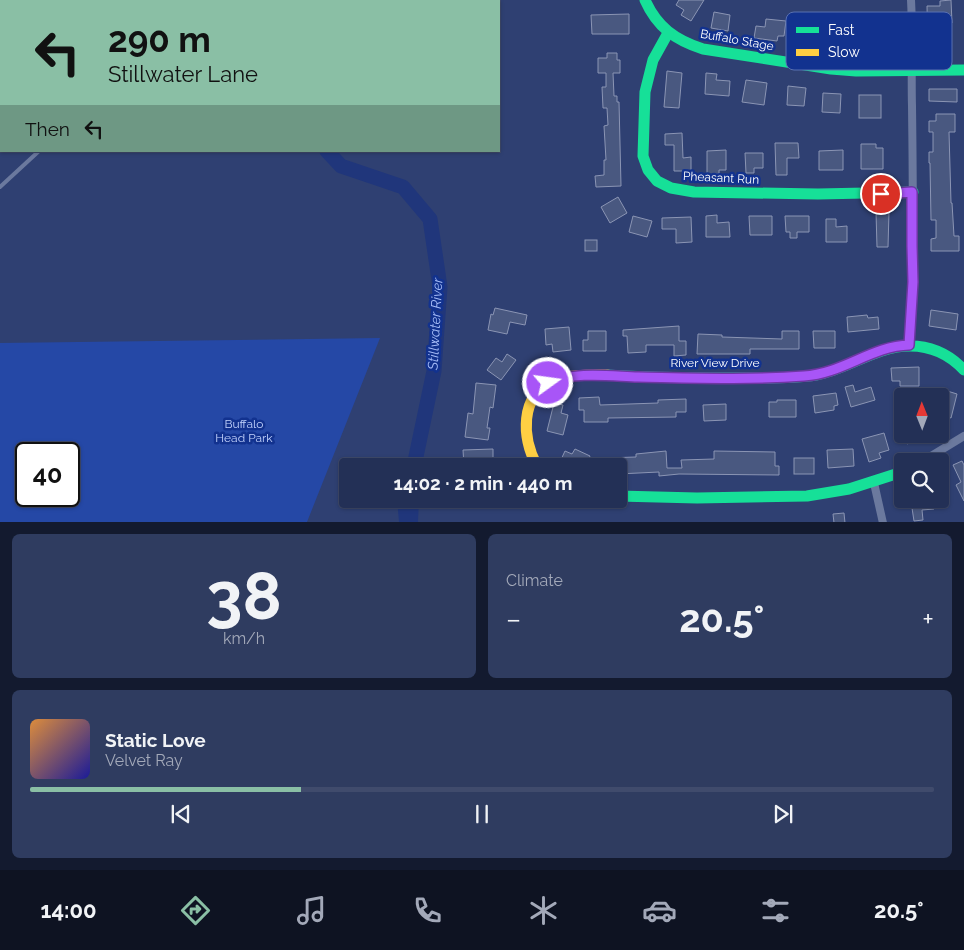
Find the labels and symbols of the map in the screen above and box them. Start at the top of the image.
legend [786,12,952,70]
text: Fast [828,22,855,38]
street label: Buffalo Stage [699,27,775,53]
text: Slow [828,44,860,60]
street label: Pheasant Run [683,169,759,187]
pin [860,173,902,215]
water label: Stillwater River [425,276,445,371]
position arrow [521,356,573,408]
street label: River View Drive [671,356,759,370]
north arrow [894,388,949,442]
park label: Buffalo Head Park [215,417,273,445]
speed limit sign: 40 [15,442,80,507]

